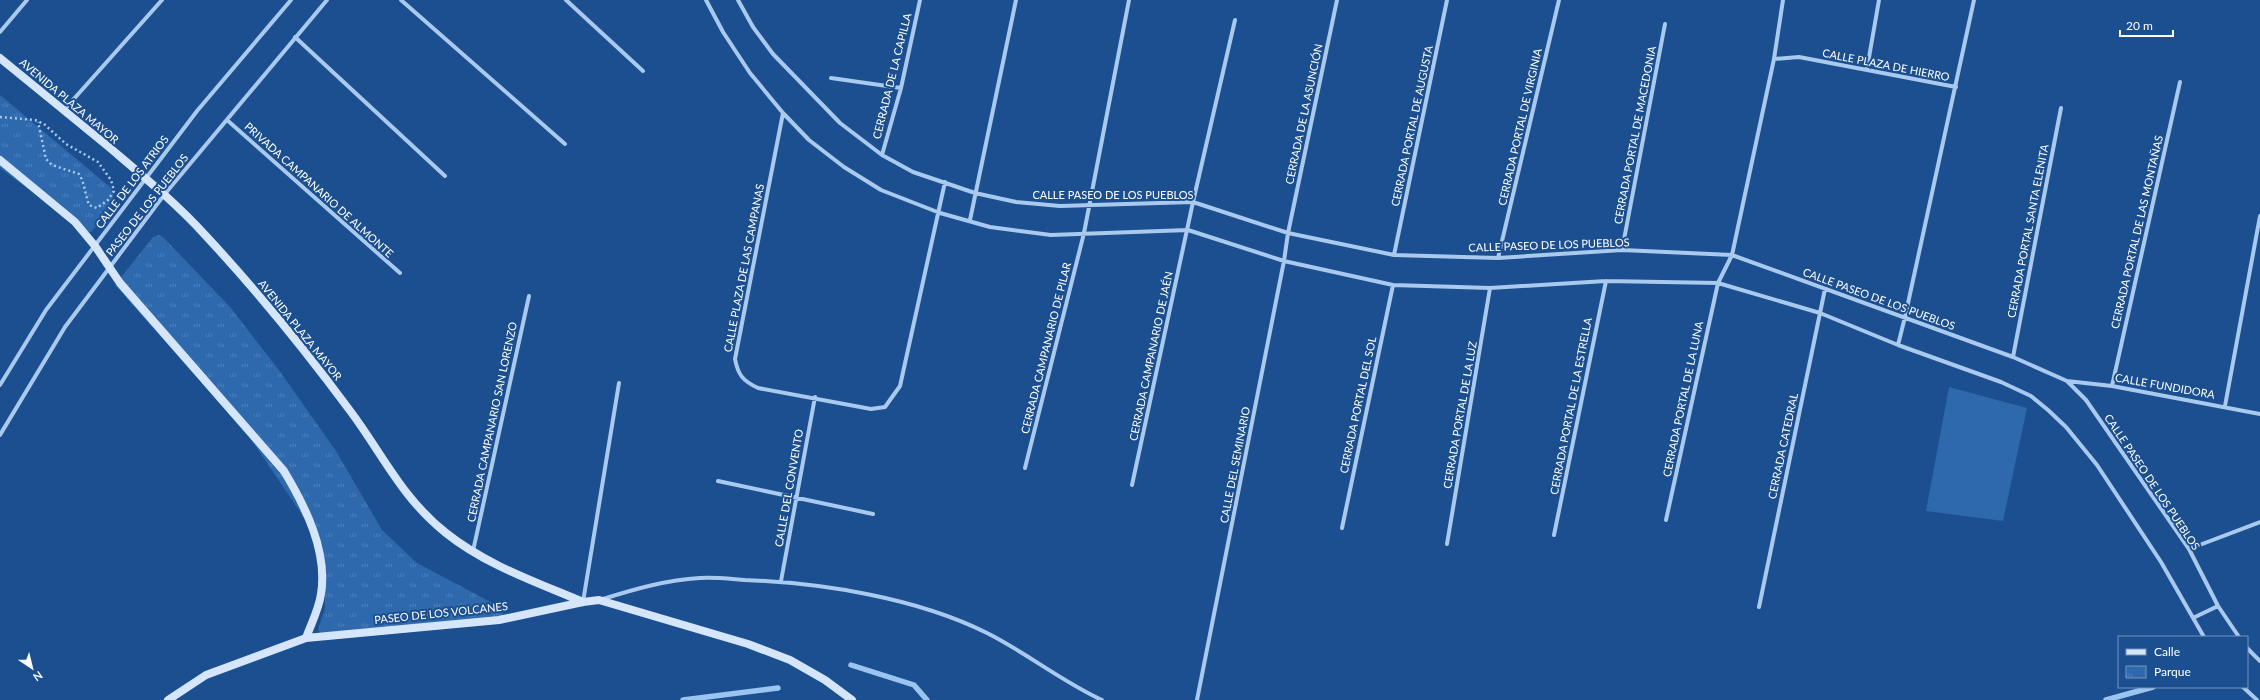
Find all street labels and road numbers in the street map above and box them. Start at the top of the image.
street label: CERRADA DE LA CAPILLA [870,11,914,140]
street label: CERRADA DE LA ASUNCIÓN [1282,42,1325,185]
street label: CERRADA PORTAL DE AUGUSTA [1388,44,1435,208]
street label: CERRADA PORTAL DE MACEDONIA [1611,44,1658,225]
street label: CALLE PLAZA DE HIERRO [1821,46,1951,83]
street label: CERRADA PORTAL DE VIRGINIA [1495,47,1544,207]
street label: AVENIDA PLAZA MAYOR [17,55,122,146]
street label: PRIVADA CAMPANARIO DE ALMONTE [242,119,396,260]
street label: CALLE DE LOS ATRIOS [92,133,171,231]
street label: CERRADA PORTAL DE LAS MONTAÑAS [2108,134,2165,330]
street label: CERRADA PORTAL SANTA ELENITA [2004,142,2051,319]
street label: PASEO DE LOS PUEBLOS [103,151,190,258]
street label: CALLE PLAZA DE LAS CAMPANAS [721,183,766,353]
street label: CALLE PASEO DE LOS PUEBLOS [1032,188,1194,201]
street label: CALLE PASEO DE LOS PUEBLOS [1468,235,1630,254]
street label: CERRADA CAMPANARIO DE PILAR [1018,261,1073,435]
street label: CALLE PASEO DE LOS PUEBLOS [1801,265,1957,332]
street label: CERRADA CAMPANARIO DE JAÉN [1126,270,1175,442]
street label: AVENIDA PLAZA MAYOR [256,277,345,383]
street label: CERRADA PORTAL DE LA ESTRELLA [1547,316,1594,496]
street label: CERRADA PORTAL DE LA LUNA [1660,319,1705,478]
street label: CERRADA CAMPANARIO SAN LORENZO [464,320,519,523]
street label: CERRADA PORTAL DEL SOL [1337,335,1378,475]
street label: CERRADA PORTAL DE LA LUZ [1440,340,1479,490]
street label: CALLE FUNDIDORA [2114,370,2216,401]
street label: CERRADA CATEDRAL [1765,391,1800,500]
street label: CALLE DEL SEMINARIO [1217,405,1252,524]
street label: CALLE PASEO DE LOS PUEBLOS [2102,411,2203,552]
street label: CALLE DEL CONVENTO [772,428,805,548]
street label: PASEO DE LOS VOLCANES [374,599,508,626]

